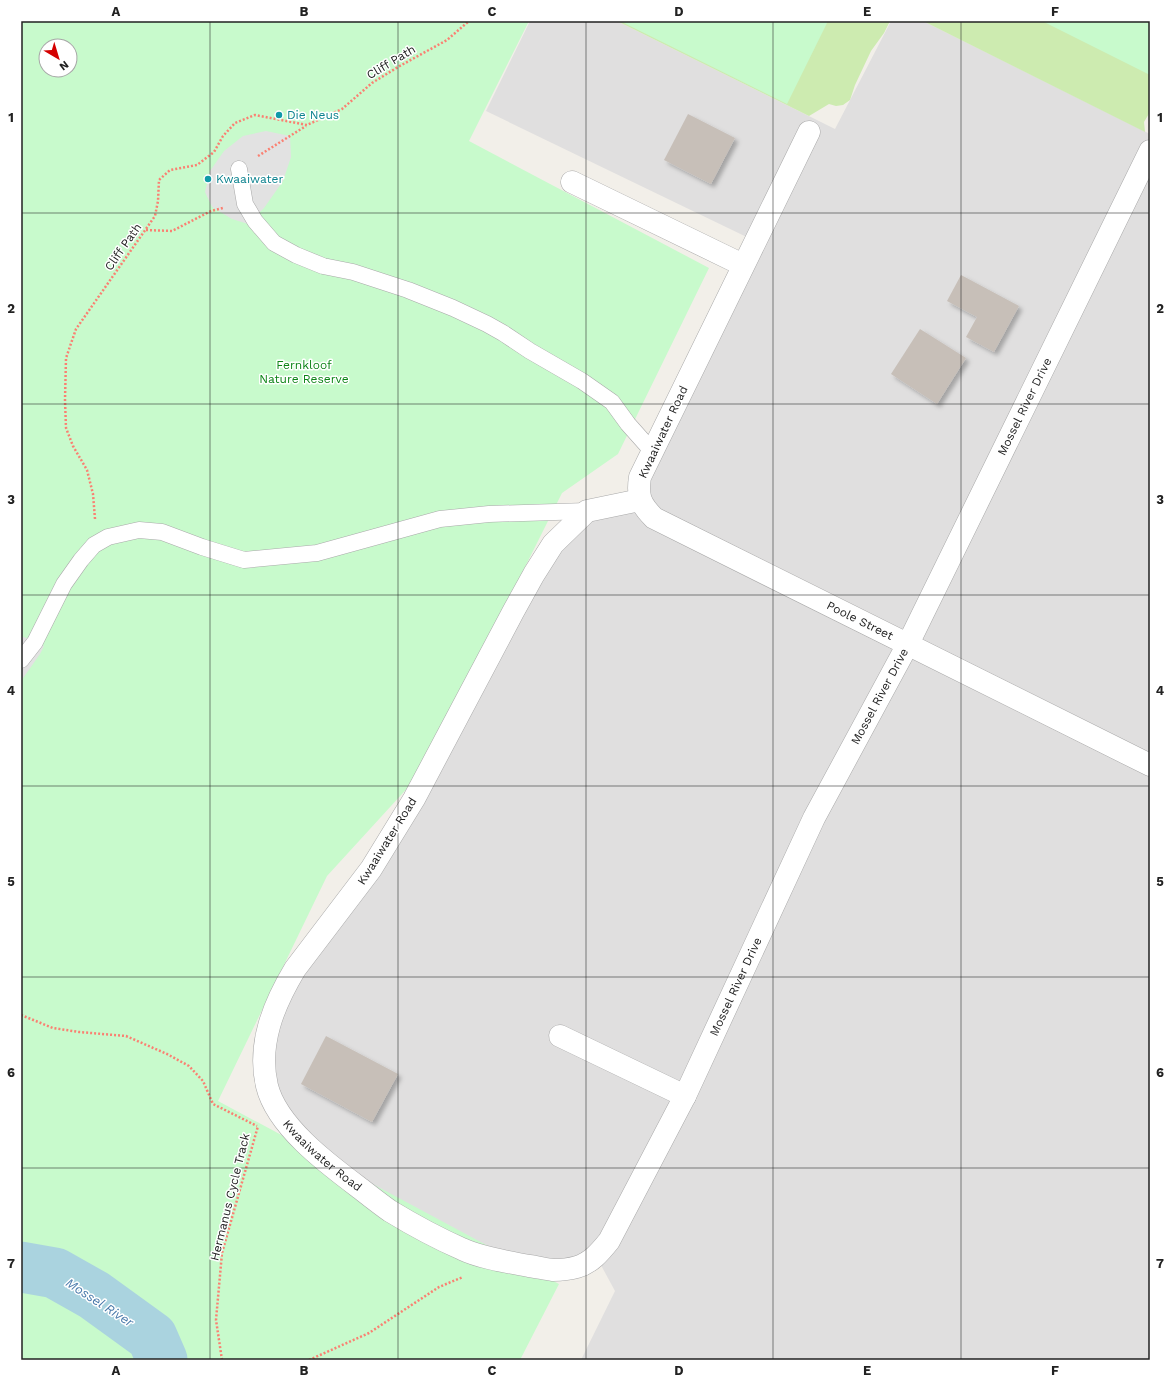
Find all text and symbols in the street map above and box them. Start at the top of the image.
text: A [112,4,121,19]
text: B [300,4,309,19]
text: C [488,4,497,19]
text: D [674,4,684,19]
text: E [863,4,871,19]
text: F [1051,4,1059,19]
north arrow [38,38,78,78]
street label: Cliff Path [364,42,418,82]
text: N [57,58,71,73]
place label: Die Neus [287,108,339,122]
text: 1 [8,110,14,125]
marker: Die Neus [274,110,284,120]
text: 1 [1157,110,1163,125]
place label: Kwaaiwater [216,172,283,186]
marker: Kwaaiwater [203,174,213,184]
street label: Cliff Path [102,221,144,273]
text: 2 [7,301,15,316]
text: 2 [1156,301,1164,316]
street label: Mossel River Drive [995,355,1054,458]
park label: Fernkloof Nature Reserve [259,358,349,386]
street label: Kwaaiwater Road [635,383,691,481]
text: 3 [7,492,15,507]
text: 3 [1156,492,1164,507]
street label: Poole Street [824,598,896,643]
street label: Mossel River Drive [848,646,911,747]
text: 4 [7,683,16,698]
text: 4 [1156,683,1165,698]
street label: Kwaaiwater Road [354,795,420,887]
text: 5 [7,874,15,889]
text: 5 [1156,874,1164,889]
street label: Mossel River Drive [707,935,765,1038]
text: 6 [7,1065,15,1080]
text: 6 [1156,1065,1164,1080]
street label: Kwaaiwater Road [280,1117,365,1194]
street label: Hermanus Cycle Track [207,1132,253,1262]
text: 7 [7,1256,15,1271]
text: 7 [1156,1256,1164,1271]
water label: Mossel River [63,1275,137,1330]
text: A [112,1363,121,1378]
text: B [300,1363,309,1378]
text: C [488,1363,497,1378]
text: D [674,1363,684,1378]
text: E [863,1363,871,1378]
text: F [1051,1363,1059,1378]

